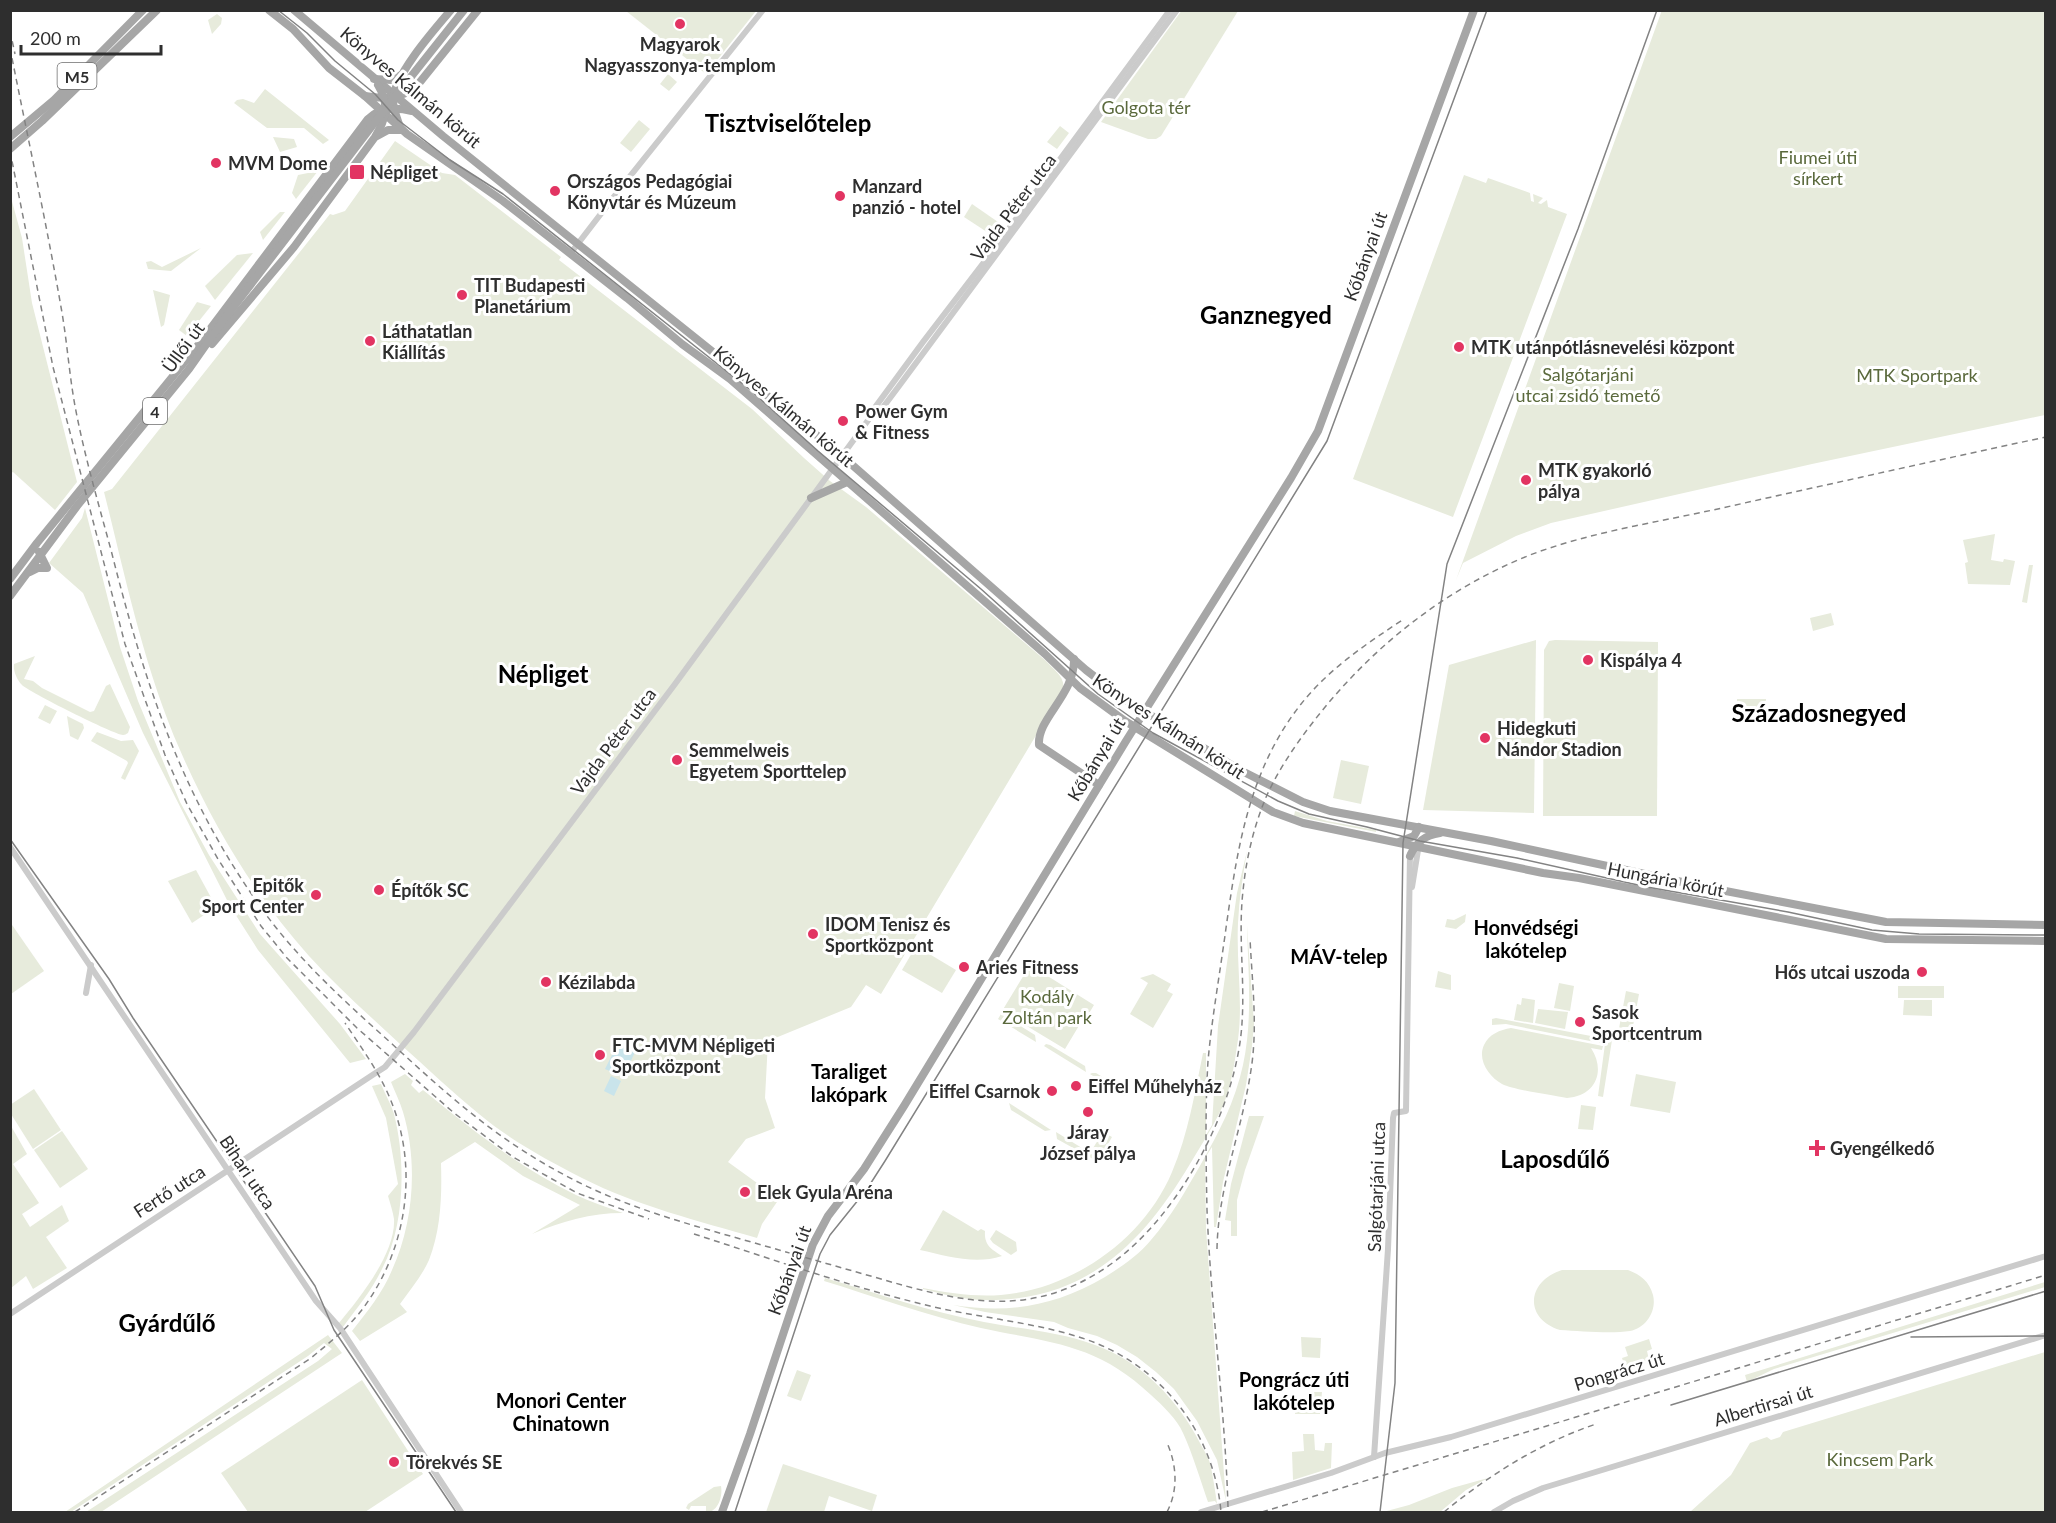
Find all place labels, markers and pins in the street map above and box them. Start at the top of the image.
marker: Magyarok Nagyasszonya-templom [673,17,687,31]
place label: Magyarok Nagyasszonya-templom [584,33,776,76]
place label: MVM Dome [228,152,328,174]
marker: MVM Dome [209,156,223,170]
place label: Népliget [370,161,438,183]
marker: Népliget [348,163,366,181]
place label: Országos Pedagógiai Könyvtár és Múzeum [567,170,736,213]
place label: Manzard panzió - hotel [852,175,961,218]
marker: Országos Pedagógiai Könyvtár és Múzeum [548,184,562,198]
marker: Manzard panzió - hotel [833,189,847,203]
place label: TIT Budapesti Planetárium [474,274,585,317]
marker: TIT Budapesti Planetárium [455,288,469,302]
place label: Láthatatlan Kiállítás [382,320,472,363]
marker: Láthatatlan Kiállítás [363,334,377,348]
place label: MTK utánpótlásnevelési központ [1471,336,1735,358]
marker: MTK utánpótlásnevelési központ [1452,340,1466,354]
place label: Power Gym & Fitness [855,400,948,443]
marker: Power Gym & Fitness [836,414,850,428]
place label: MTK gyakorló pálya [1538,459,1651,502]
marker: MTK gyakorló pálya [1519,473,1533,487]
place label: Kispálya 4 [1600,649,1682,671]
marker: Kispálya 4 [1581,653,1595,667]
place label: Hidegkuti Nándor Stadion [1497,717,1622,760]
marker: Hidegkuti Nándor Stadion [1478,731,1492,745]
place label: Semmelweis Egyetem Sporttelep [689,739,847,782]
marker: Semmelweis Egyetem Sporttelep [670,753,684,767]
place label: Epitők Sport Center [202,874,304,917]
place label: Építők SC [391,879,469,901]
marker: Építők SC [372,883,386,897]
marker: Epitők Sport Center [309,888,323,902]
place label: IDOM Tenisz és Sportközpont [825,913,951,956]
marker: IDOM Tenisz és Sportközpont [806,927,820,941]
place label: Aries Fitness [975,956,1079,978]
marker: Aries Fitness [957,960,971,974]
place label: Hős utcai uszoda [1774,961,1910,983]
marker: Hős utcai uszoda [1915,965,1929,979]
place label: Kézilabda [558,971,635,993]
marker: Kézilabda [539,975,553,989]
place label: Sasok Sportcentrum [1592,1001,1702,1044]
marker: Sasok Sportcentrum [1573,1015,1587,1029]
place label: FTC-MVM Népligeti Sportközpont [612,1034,775,1077]
marker: FTC-MVM Népligeti Sportközpont [593,1048,607,1062]
place label: Eiffel Műhelyház [1088,1075,1222,1097]
marker: Eiffel Műhelyház [1069,1079,1083,1093]
place label: Eiffel Csarnok [929,1080,1040,1102]
marker: Eiffel Csarnok [1045,1084,1059,1098]
marker: Járay József pálya [1081,1105,1095,1119]
place label: Járay József pálya [1040,1121,1136,1164]
place label: Gyengélkedő [1830,1137,1934,1159]
marker: Gyengélkedő [1808,1139,1826,1157]
place label: Elek Gyula Aréna [757,1181,893,1203]
marker: Elek Gyula Aréna [738,1185,752,1199]
place label: Törekvés SE [406,1451,502,1473]
marker: Törekvés SE [387,1455,401,1469]

